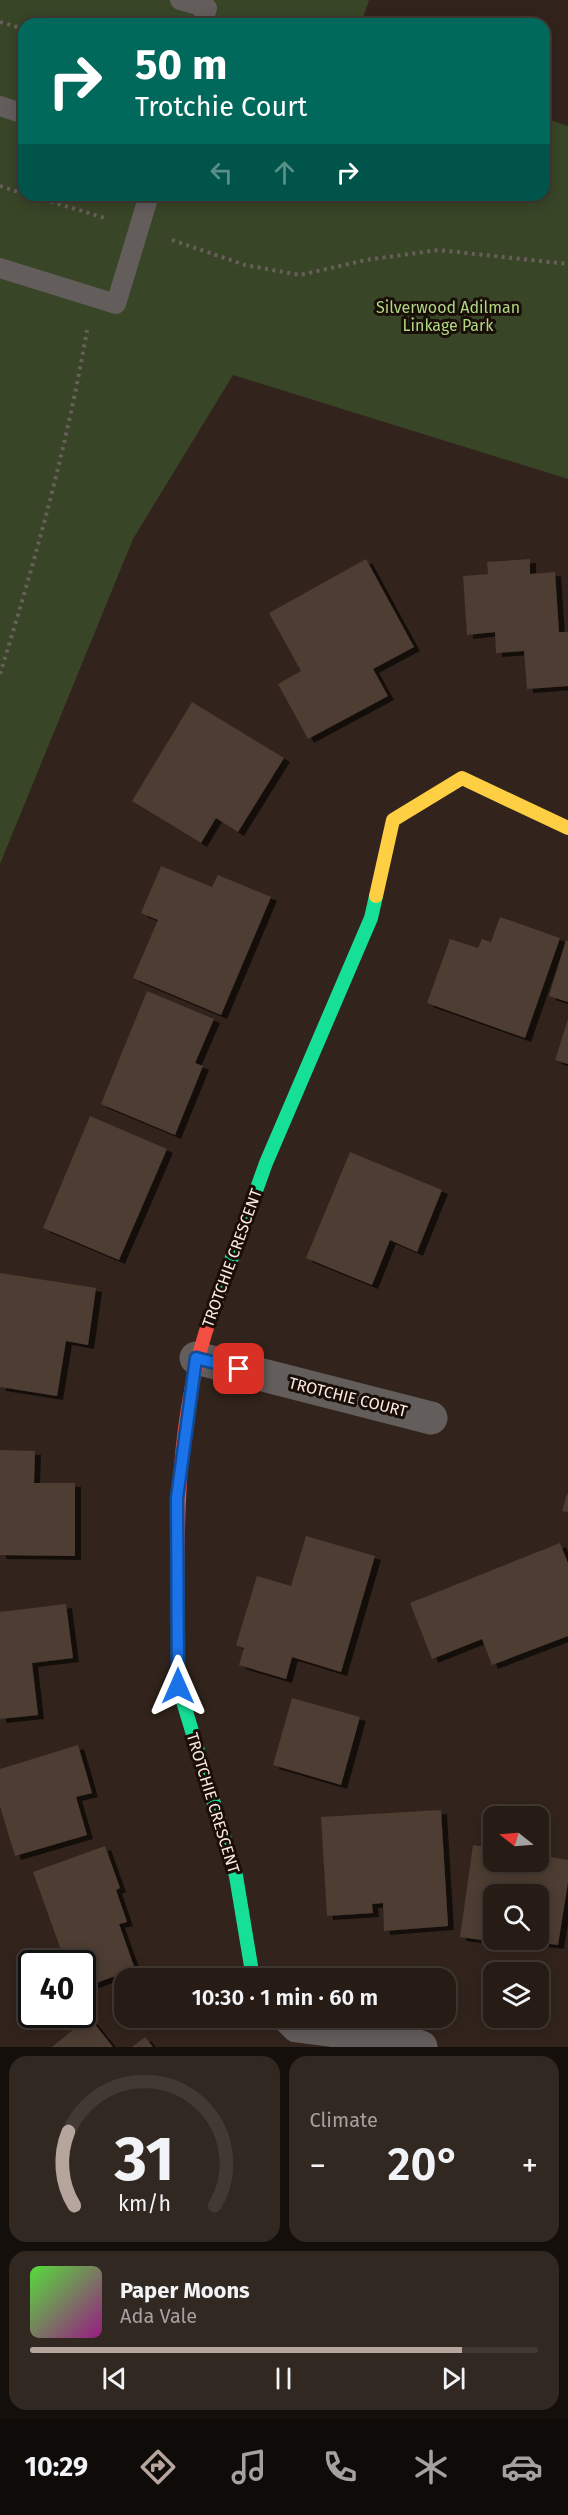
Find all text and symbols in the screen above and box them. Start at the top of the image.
text: 50 m [135,40,228,90]
icon: right [36,42,114,120]
text: Trotchie Court [135,91,307,123]
icon: left [205,156,238,189]
icon: ahead [268,156,301,189]
icon: right [331,156,364,189]
park label: Silverwood Adilman Linkage Park [376,298,520,335]
street label: TROTCHIE CRESCENT [198,1186,266,1330]
pin [213,1343,264,1394]
icon: arrive [222,1352,255,1385]
street label: TROTCHIE COURT [287,1373,410,1421]
position arrow [146,1654,210,1718]
street label: TROTCHIE CRESCENT [183,1730,244,1876]
north arrow [483,1806,549,1872]
map controls [483,1806,549,2028]
button: search [483,1884,549,1950]
speed limit sign: 40 [18,1950,96,2028]
button: layers [483,1962,549,2028]
text: 10:30 · 1 min · 60 m [192,1984,378,2011]
text: Climate [310,2108,378,2132]
text: 31 [113,2122,174,2197]
text: 20° [387,2138,460,2192]
text: − [310,2146,326,2186]
text: + [522,2146,538,2186]
text: km/h [118,2191,171,2217]
text: Paper Moons [120,2277,250,2304]
text: Ada Vale [120,2304,197,2328]
icon: previous [98,2362,131,2395]
icon: pause [267,2362,300,2395]
icon: next [437,2362,470,2395]
icon: directions [137,2446,179,2488]
icon: music [228,2446,270,2488]
icon: phone [319,2446,361,2488]
icon: climate [410,2446,452,2488]
icon: car [501,2446,543,2488]
text: 10:29 [25,2451,88,2483]

